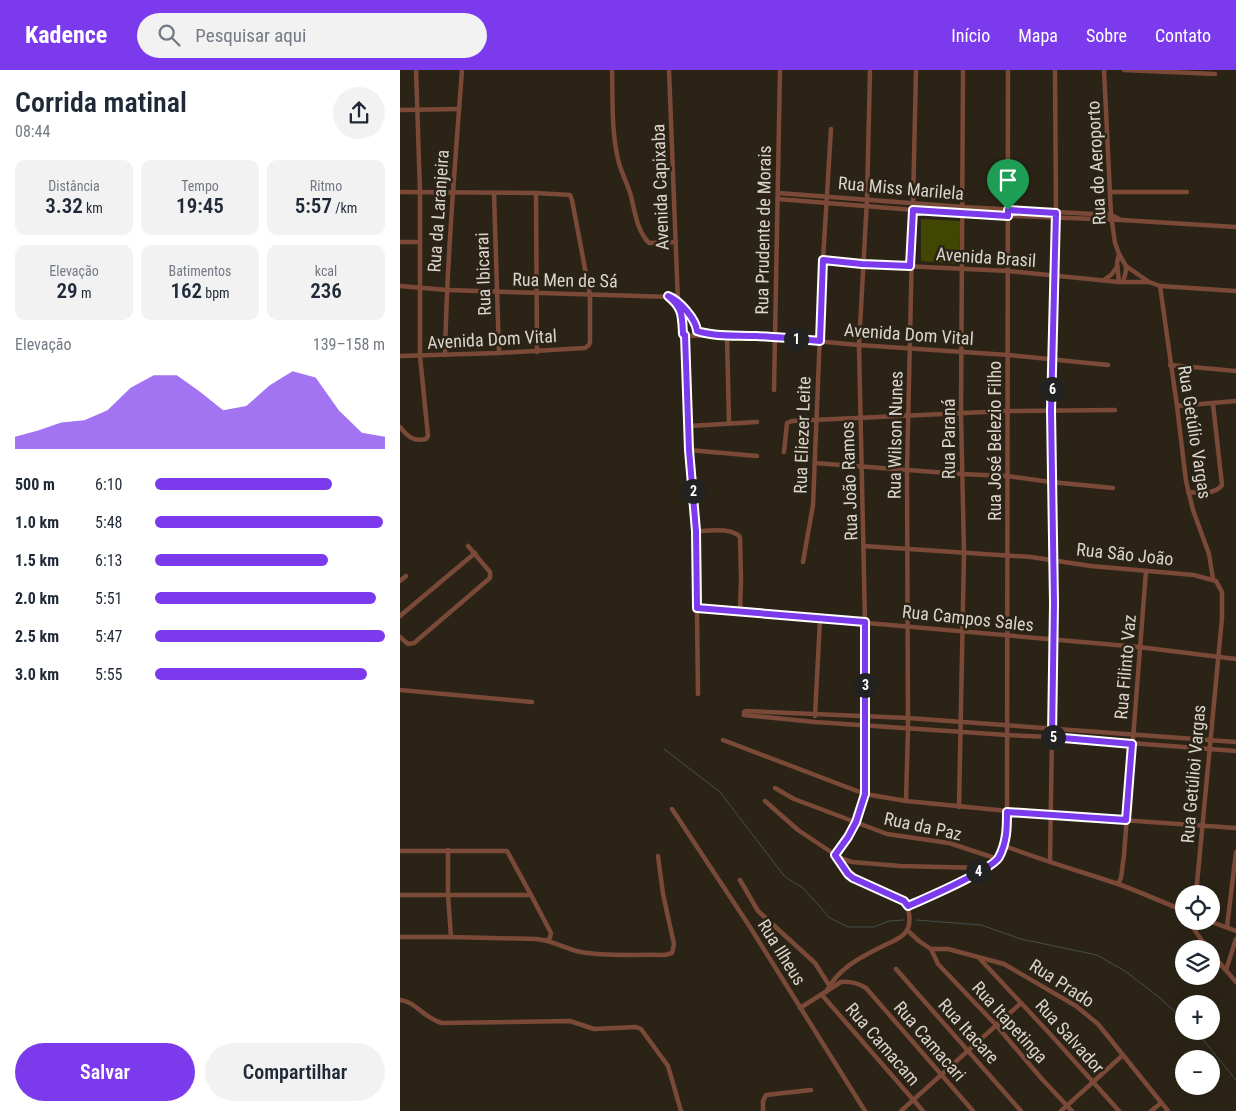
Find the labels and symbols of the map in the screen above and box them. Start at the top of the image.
street label: Rua do Aeroporto [1082,100,1110,226]
street label: Avenida Capixaba [647,123,673,251]
street label: Rua Prudente de Morais [751,145,775,315]
street label: Rua da Laranjeira [423,149,453,273]
pin [987,159,1029,210]
street label: Rua Miss Marilela [837,172,965,204]
street label: Rua Ibicarai [471,232,495,316]
street label: Avenida Brasil [935,243,1037,271]
street label: Rua Men de Sá [512,269,618,291]
street label: Avenida Dom Vital [844,319,974,349]
street label: Avenida Dom Vital [427,325,557,353]
pin: 1 [784,326,808,352]
street label: Rua José Belezio Filho [984,361,1005,521]
street label: Rua Getúlio Vargas [1174,364,1216,500]
street label: Rua Wilson Nunes [883,371,907,499]
street label: Rua Eliezer Leite [789,376,815,494]
pin: 6 [1040,376,1064,402]
street label: Rua Paraná [938,399,959,479]
street label: Rua João Ramos [836,421,862,541]
pin: 2 [680,478,706,504]
street label: Rua São João [1075,538,1175,570]
street label: Rua Campos Sales [901,601,1035,635]
street label: Rua Filinto Vaz [1110,614,1140,720]
pin: 3 [852,672,878,698]
street label: Rua Getúlioi Vargas [1176,704,1210,844]
pin: 5 [1040,724,1066,750]
street label: Rua da Paz [882,808,964,845]
pin: 4 [966,858,990,884]
street label: Rua Ilheus [754,915,810,989]
street label: Rua Prado [1026,954,1098,1012]
street label: Rua Itapetinga [968,977,1052,1067]
street label: Rua Itacare [934,994,1004,1068]
street label: Rua Salvador [1031,995,1109,1078]
street label: Rua Camacari [890,997,970,1085]
street label: Rua Camacam [841,998,925,1090]

